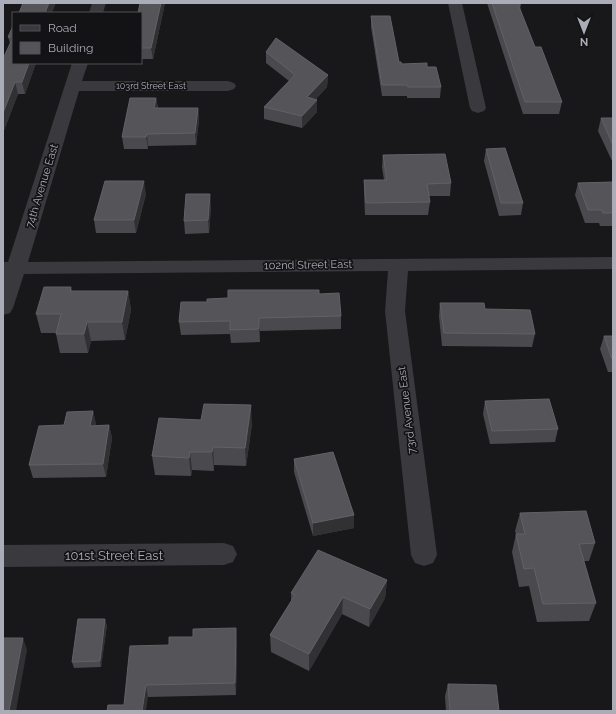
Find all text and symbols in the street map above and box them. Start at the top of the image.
legend [12,12,142,64]
north arrow [564,12,604,52]
text: Road [48,21,77,35]
text: N [580,35,588,48]
text: Building [48,41,94,55]
street label: 103rd Street East [116,81,186,91]
street label: 74th Avenue East [23,142,61,229]
street label: 102nd Street East [264,258,353,272]
street label: 73rd Avenue East [395,365,419,454]
street label: 101st Street East [65,548,164,563]

